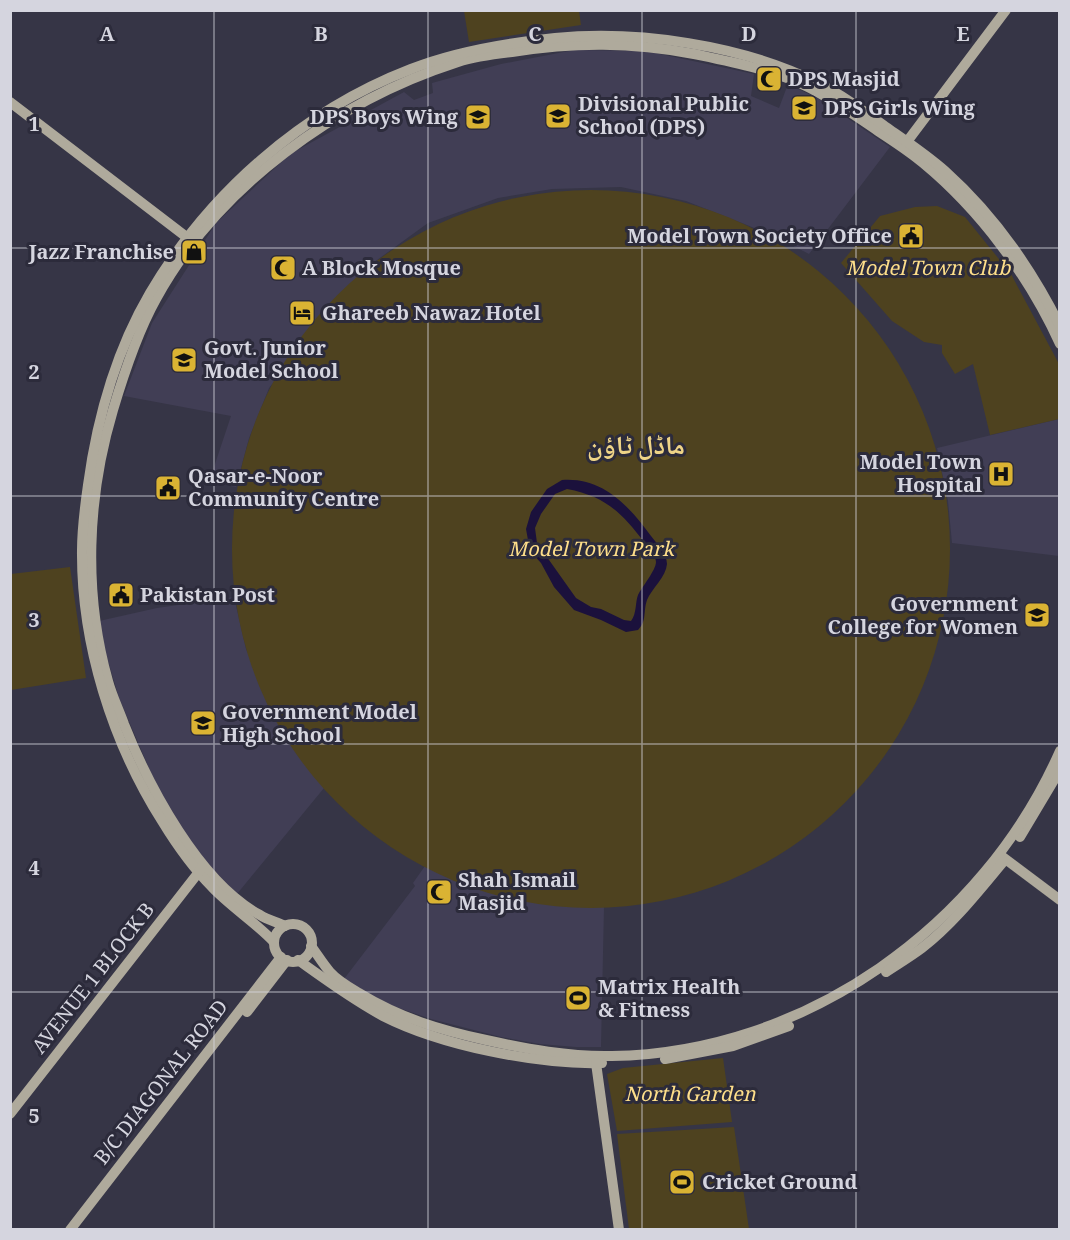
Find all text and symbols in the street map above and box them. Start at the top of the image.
text: A [99,20,115,54]
text: B [314,20,328,54]
text: C [528,20,542,54]
text: D [741,20,757,54]
text: E [956,20,970,54]
mosque icon: DPS Masjid [754,64,784,94]
place label: DPS Masjid [788,65,900,99]
place label: Divisional Public School (DPS) [578,90,749,147]
school or university icon: DPS Girls Wing [789,93,819,123]
place label: DPS Girls Wing [824,94,976,128]
school or university icon: Divisional Public School (DPS) [543,101,573,131]
school or university icon: DPS Boys Wing [463,102,493,132]
place label: DPS Boys Wing [310,103,459,137]
text: 1 [28,110,40,144]
public building icon: Model Town Society Office [896,221,926,251]
place label: Model Town Society Office [627,222,892,256]
shop icon: Jazz Franchise [179,237,209,267]
place label: Jazz Franchise [28,238,174,272]
mosque icon: A Block Mosque [268,253,298,283]
place label: A Block Mosque [302,254,461,288]
park label: Model Town Club [846,254,1012,288]
hotel icon: Ghareeb Nawaz Hotel [287,298,317,328]
place label: Ghareeb Nawaz Hotel [322,299,541,333]
place label: Govt. Junior Model School [204,334,338,391]
school or university icon: Govt. Junior Model School [169,345,199,375]
text: 2 [28,358,40,392]
district label: ماڈل ٹاؤن [587,426,685,470]
place label: Model Town Hospital [860,448,982,505]
hospital icon: Model Town Hospital [986,459,1016,489]
place label: Qasar-e-Noor Community Centre [188,462,379,519]
public building icon: Qasar-e-Noor Community Centre [153,473,183,503]
park label: Model Town Park [508,535,676,569]
public building icon: Pakistan Post [106,580,136,610]
place label: Pakistan Post [140,581,275,615]
place label: Government College for Women [828,590,1018,647]
school or university icon: Government College for Women [1022,600,1052,630]
text: 3 [28,606,40,640]
place label: Government Model High School [222,698,417,755]
school or university icon: Government Model High School [188,708,218,738]
text: 4 [28,854,40,888]
place label: Shah Ismail Masjid [458,866,576,923]
mosque icon: Shah Ismail Masjid [424,877,454,907]
street label: AVENUE 1 BLOCK B [25,897,166,1063]
place label: Matrix Health & Fitness [598,973,740,1030]
sports icon: Matrix Health & Fitness [563,983,593,1013]
street label: B/C DIAGONAL ROAD [88,994,239,1174]
park label: North Garden [624,1080,756,1114]
text: 5 [28,1102,40,1136]
sports icon: Cricket Ground [667,1167,697,1197]
place label: Cricket Ground [702,1168,858,1202]

